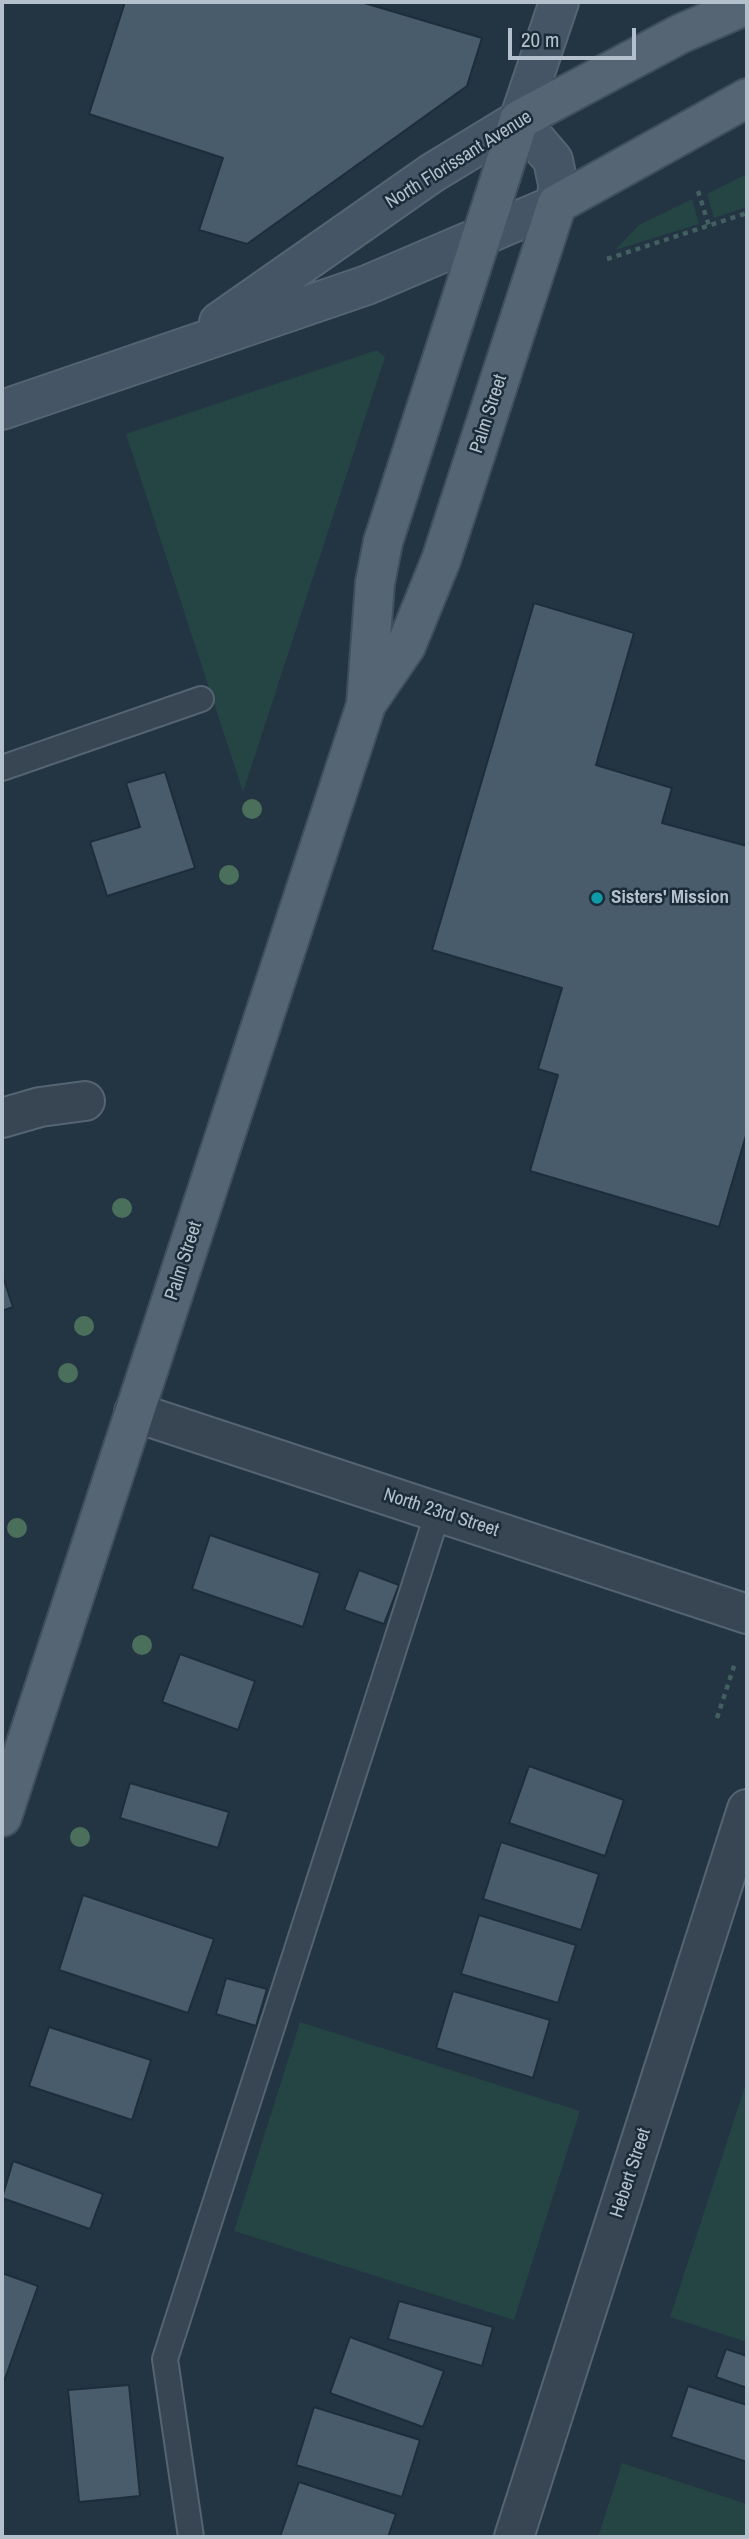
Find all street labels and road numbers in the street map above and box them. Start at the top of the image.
street label: North Florissant Avenue [382,106,536,214]
street label: Palm Street [466,372,512,456]
street label: Palm Street [161,1219,207,1303]
street label: North 23rd Street [381,1484,501,1542]
street label: Hebert Street [606,2125,656,2221]

